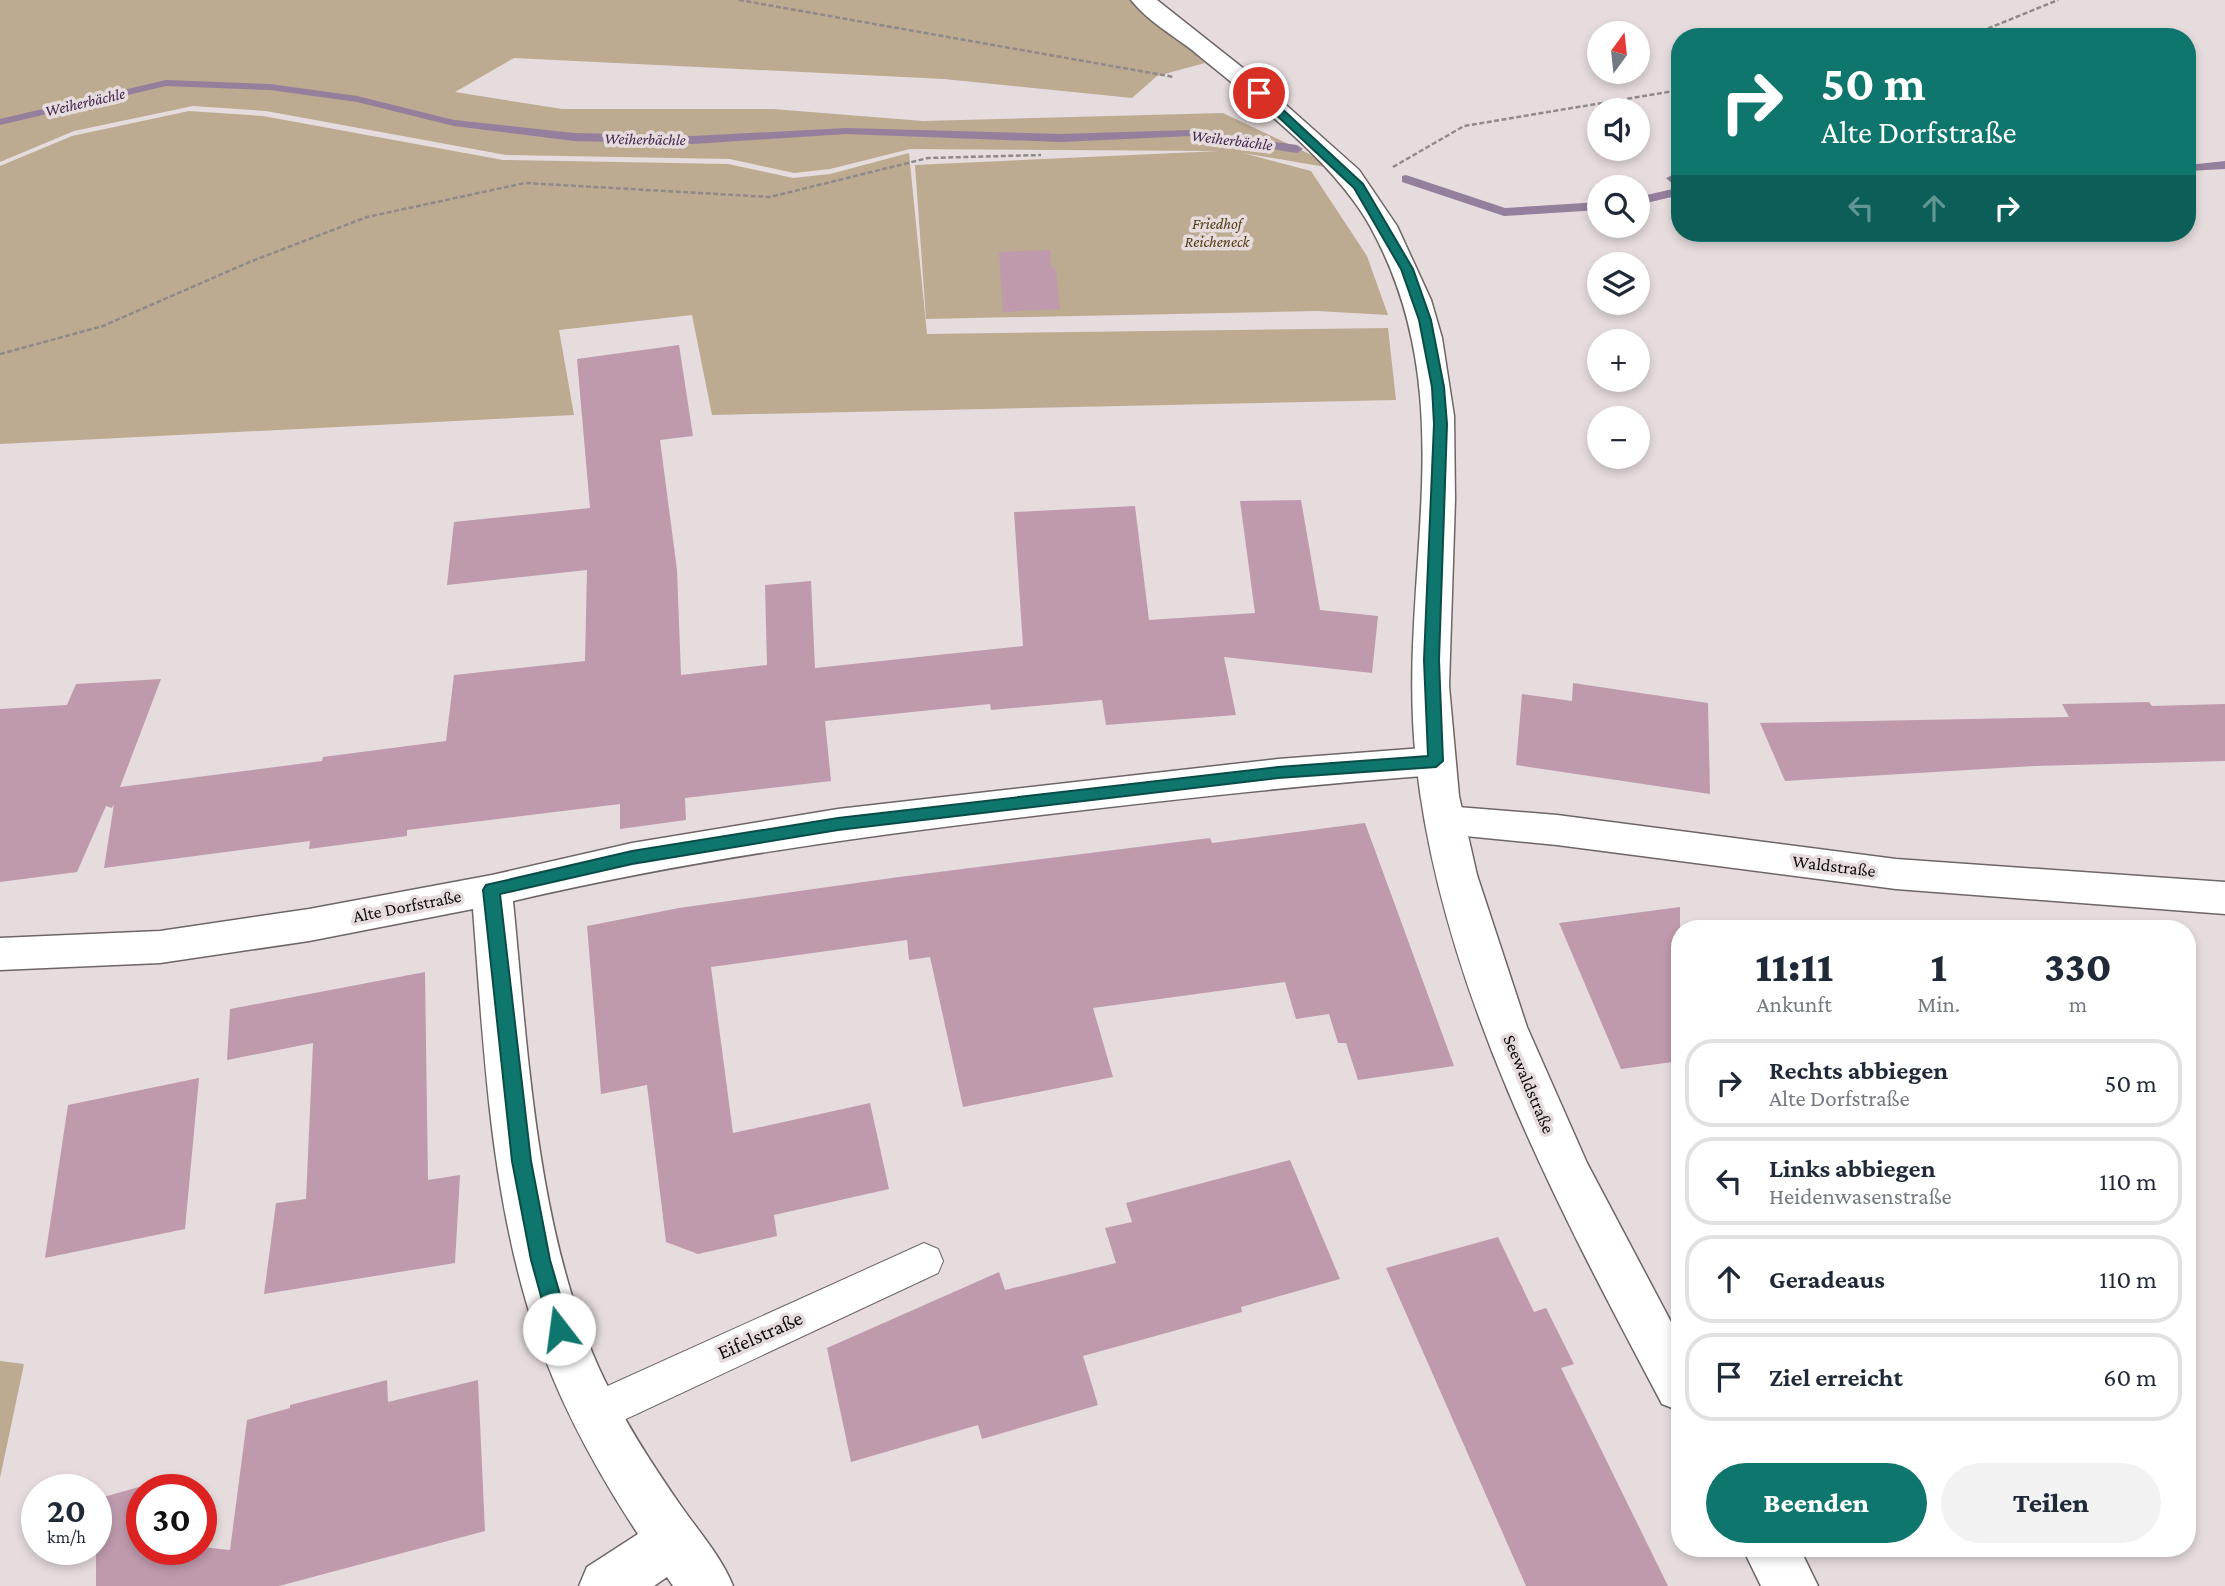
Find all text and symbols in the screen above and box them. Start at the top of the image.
north arrow [1587,21,1650,84]
map controls [1587,21,1650,469]
icon: right [1706,56,1797,147]
text: 50 m [1821,56,1926,111]
pin [1229,63,1289,123]
icon: arrive [1240,74,1278,112]
water label: Weiherbächle [43,85,127,119]
button: sound [1587,98,1650,161]
text: Alte Dorfstraße [1821,114,2017,150]
water label: Weiherbächle [1191,127,1273,153]
water label: Weiherbächle [604,130,686,148]
button: search [1587,175,1650,238]
icon: left [1842,189,1880,227]
icon: ahead [1915,189,1953,227]
icon: right [1988,189,2026,227]
park label: Friedhof Reicheneck [1184,215,1251,250]
button: layers [1587,252,1650,315]
button: + [1587,329,1650,392]
button: − [1587,406,1650,469]
street label: Waldstraße [1791,851,1877,881]
street label: Alte Dorfstraße [351,886,463,926]
text: 11:11 [1755,943,1833,990]
text: 1 [1931,943,1947,990]
text: 330 [2044,943,2112,990]
text: Ankunft [1757,991,1832,1017]
text: Min. [1917,991,1960,1017]
text: m [2069,991,2087,1017]
street label: Seewaldstraße [1499,1032,1559,1136]
text: Rechts abbiegen [1769,1056,1948,1085]
icon: right [1710,1064,1748,1102]
text: 50 m [2104,1069,2157,1098]
text: Alte Dorfstraße [1769,1085,1910,1111]
text: Links abbiegen [1769,1154,1936,1183]
icon: left [1710,1162,1748,1200]
text: 110 m [2099,1167,2157,1196]
text: Heidenwasenstraße [1769,1183,1952,1209]
icon: ahead [1710,1260,1748,1298]
text: Geradeaus [1769,1265,1885,1294]
text: 110 m [2099,1265,2157,1294]
position arrow [522,1292,596,1366]
street label: Eifelstraße [714,1306,806,1364]
icon: arrive [1710,1358,1748,1396]
text: Ziel erreicht [1769,1363,1903,1392]
text: 60 m [2103,1363,2157,1392]
button: Beenden [1706,1463,1927,1543]
button: Teilen [1941,1463,2161,1543]
speed limit sign: 30 [126,1474,217,1565]
text: 20 [47,1491,86,1530]
text: km/h [47,1527,86,1547]

